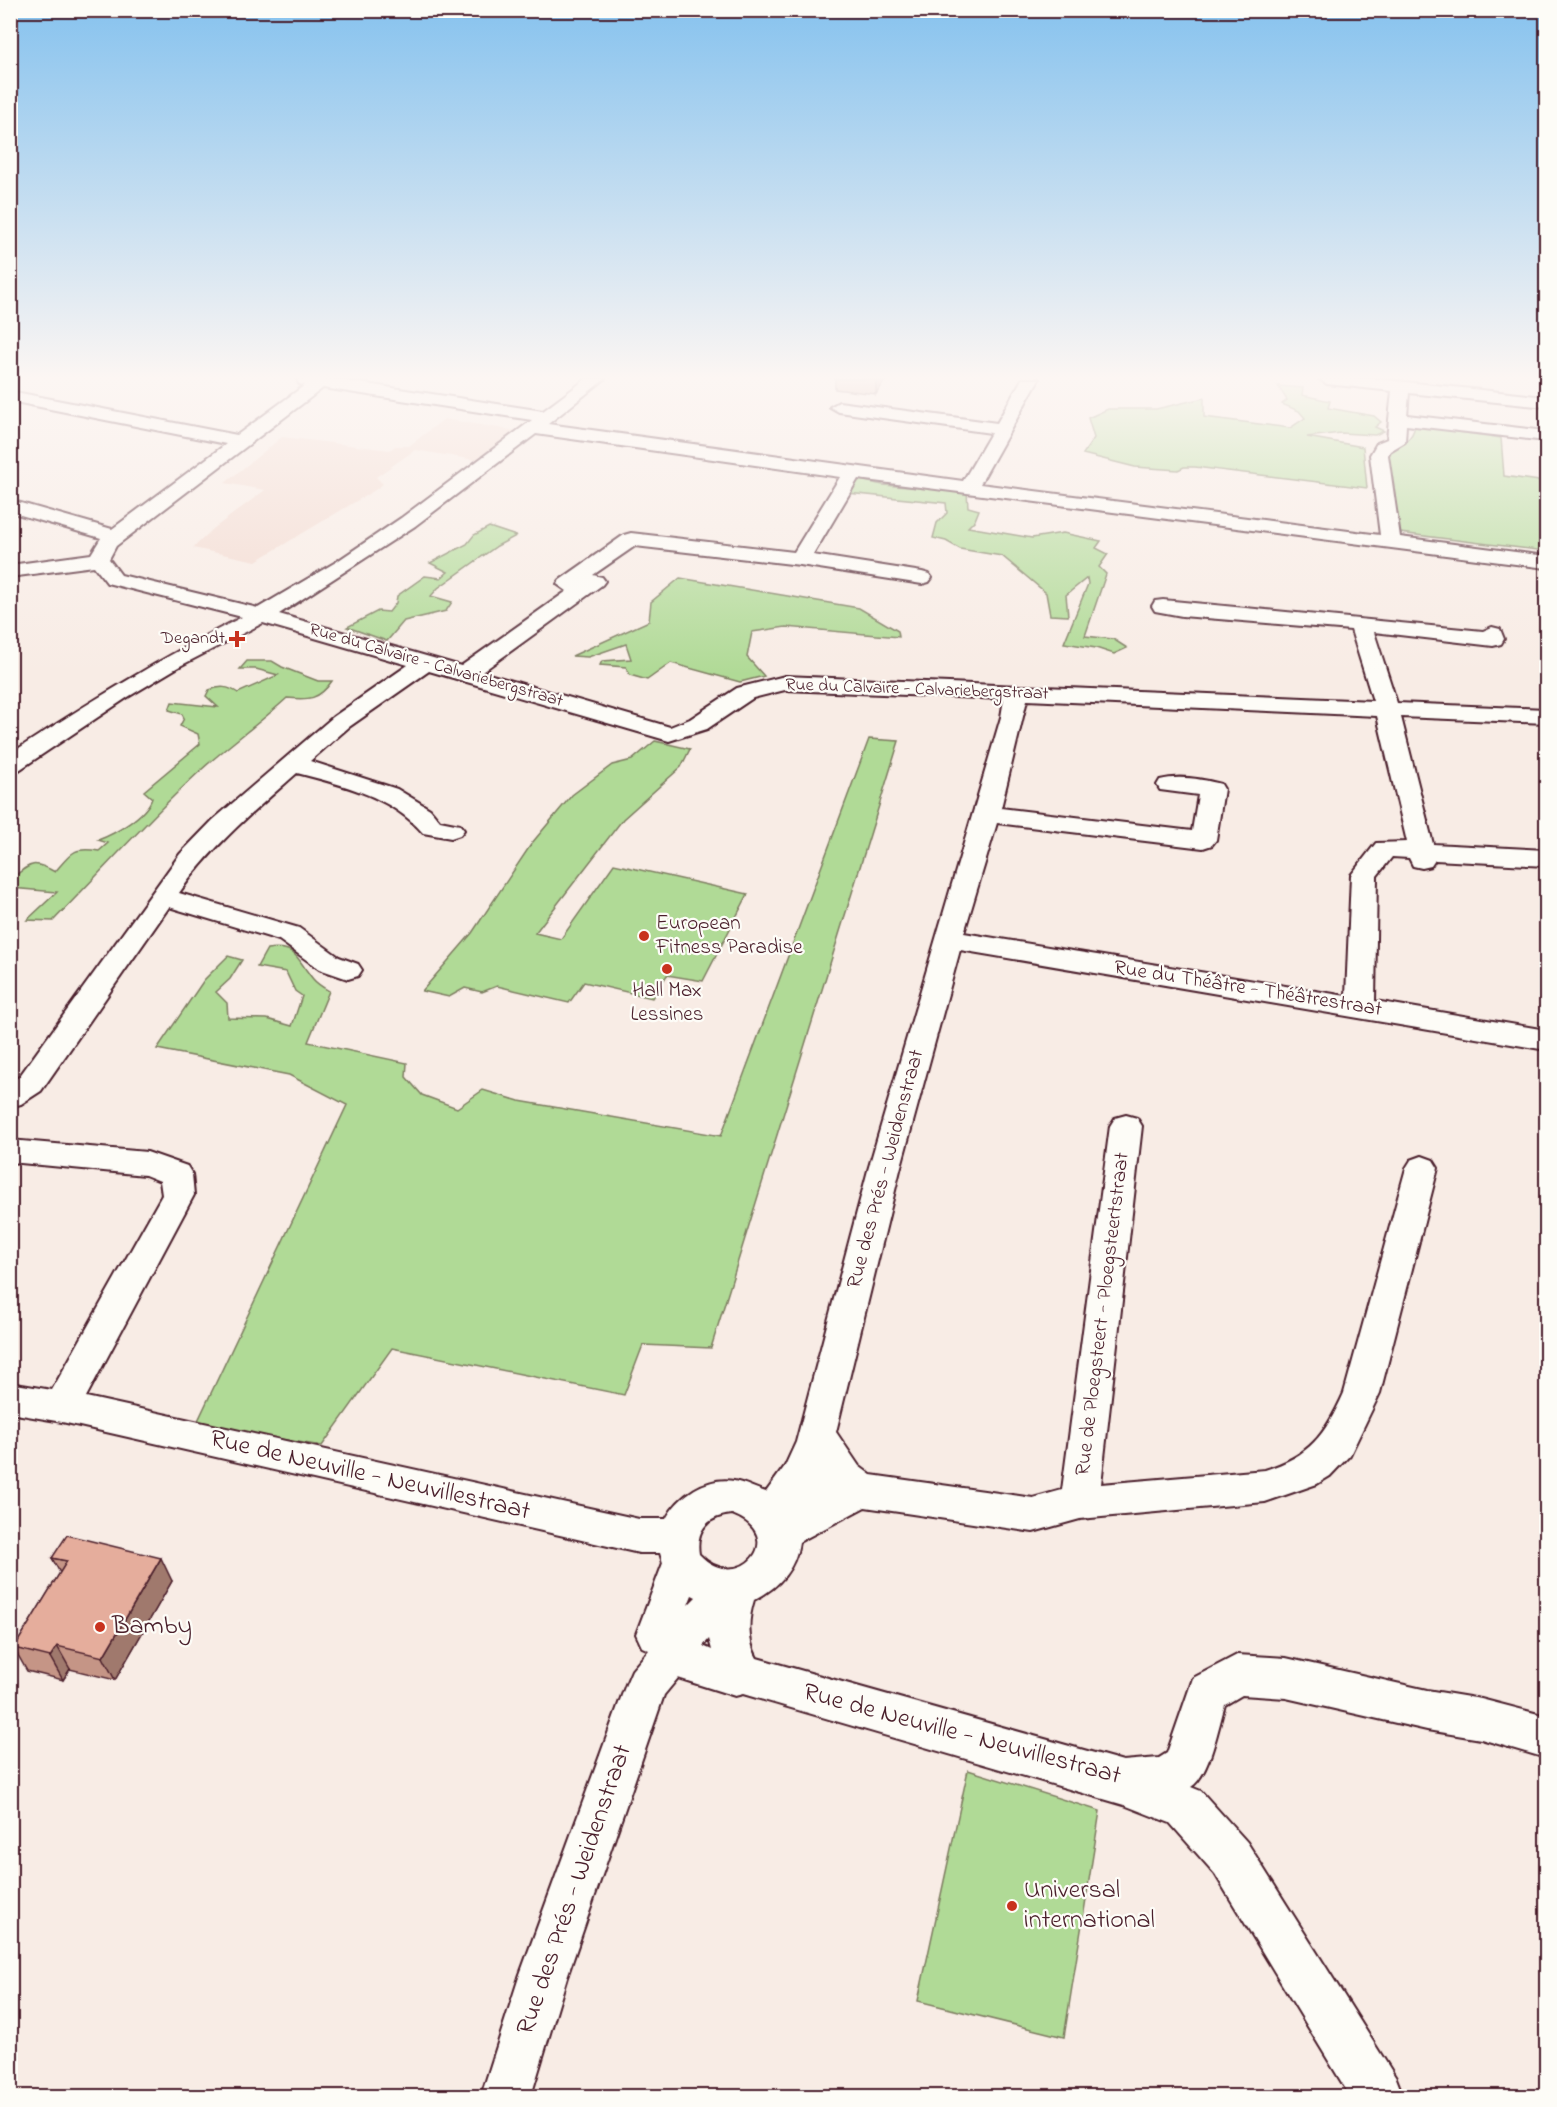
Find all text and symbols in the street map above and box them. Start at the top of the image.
street label: Rue du Calvaire - Calvariebergstraat [306,617,566,716]
place label: Degandt [160,626,225,653]
marker: Degandt [230,632,244,646]
street label: Rue du Calvaire - Calvariebergstraat [785,672,1049,709]
place label: European Fitness Paradise [655,909,803,963]
marker: European Fitness Paradise [637,929,651,943]
street label: Rue du Théâtre - Théâtrestraat [1112,953,1384,1025]
marker: Hall Max Lessines [660,962,674,976]
place label: Hall Max Lessines [631,976,703,1030]
street label: Rue des Prés - Weidenstraat [840,1046,932,1292]
street label: Rue de Ploegsteert - Ploegsteertstraat [1068,1151,1140,1478]
street label: Rue de Neuville - Neuvillestraat [206,1421,534,1531]
place label: Bamby [111,1608,192,1646]
marker: Bamby [93,1620,107,1634]
street label: Rue de Neuville - Neuvillestraat [799,1674,1126,1796]
street label: Rue des Prés - Weidenstraat [507,1739,643,2040]
place label: Universal international [1024,1872,1155,1940]
marker: Universal international [1005,1899,1019,1913]

